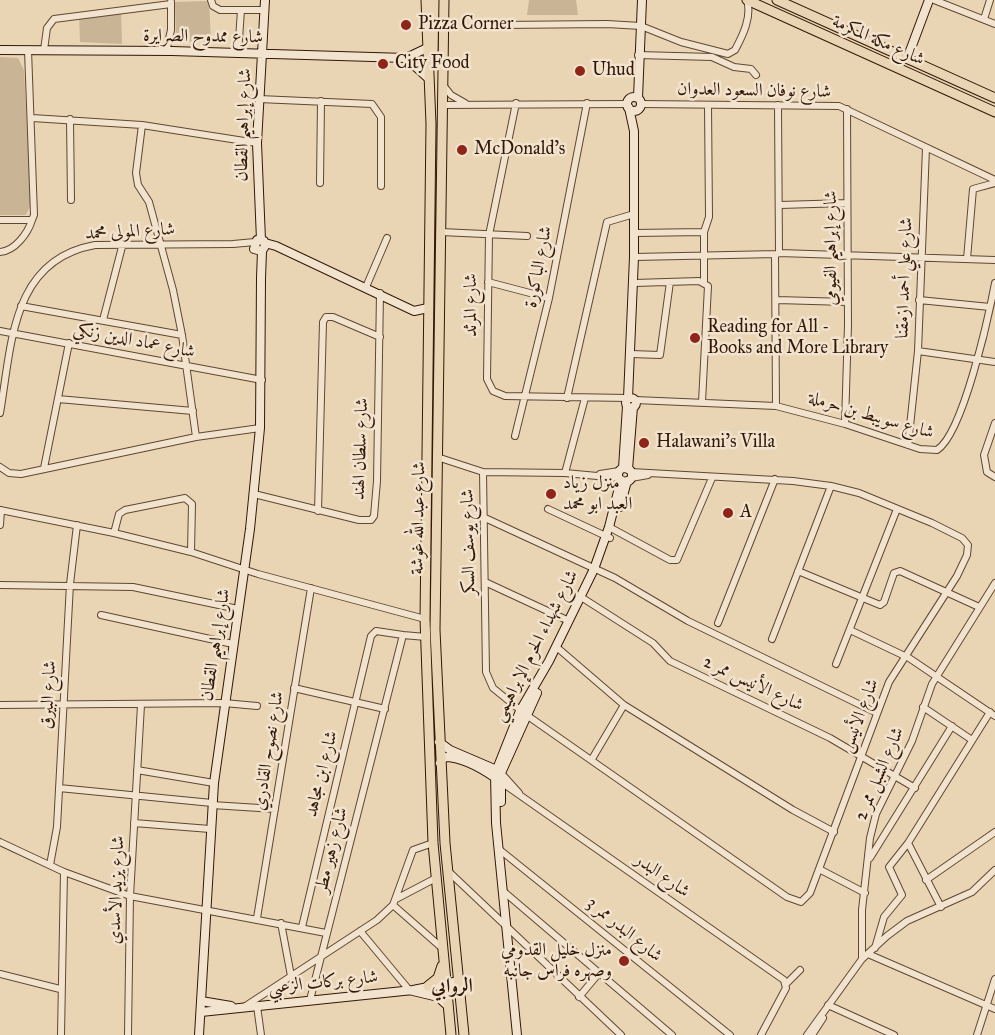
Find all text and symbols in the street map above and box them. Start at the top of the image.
street label: شارع مكة المكرمة [828,11,928,71]
place label: Pizza Corner [418,14,514,36]
marker: Pizza Corner [399,18,413,32]
street label: شارع ممدوح الصرايرة [143,25,263,49]
place label: City Food [395,53,470,75]
marker: City Food [376,57,390,71]
place label: Uhud [592,60,635,82]
marker: Uhud [573,64,587,78]
street label: شارع إبراهيم القطان [231,68,257,182]
street label: شارع نوفان السعود العدوان [677,79,831,103]
place label: McDonald's [474,139,565,161]
marker: McDonald's [455,143,469,157]
street label: شارع إبراهيم الفيومي [821,190,843,306]
street label: شارع علي أحمد ازمقنا [892,217,918,339]
street label: شارع المولى محمد [84,219,176,245]
street label: شارع الباكورة [521,224,557,310]
street label: شارع المرثد [461,273,483,337]
place label: Reading for All - Books and More Library [707,317,888,360]
street label: شارع عماد الدين زنكي [71,319,197,363]
marker: Reading for All - Books and More Library [688,331,702,345]
street label: شارع سويبط بن حرملة [806,388,936,444]
street label: شارع سلطان الهند [348,398,374,500]
place label: Halawani's Villa [656,432,775,454]
marker: Halawani's Villa [637,436,651,450]
street label: شارع عبد الله غوشة [407,461,431,575]
place label: منزل زياد العبد ابو محمد [563,473,632,516]
marker: منزل زياد العبد ابو محمد [544,487,558,501]
street label: شارع يوسف السكر [457,489,481,595]
place label: A [740,502,752,524]
marker: A [721,506,735,520]
street label: شارع شهداء الحرم الإبراهيمي [488,567,584,725]
street label: شارع إبراهيم القطان [196,587,236,703]
street label: شارع الأنيس ممر 2 [699,651,807,717]
street label: شارع البيرق [36,660,62,730]
street label: شارع الأنيس [836,676,884,756]
street label: شارع نصوح القادري [249,690,289,812]
street label: شارع الشبل ممر 2 [851,724,909,824]
street label: شارع ابن مجاهد [301,729,343,819]
street label: شارع زهير مطر [311,805,353,895]
street label: شارع يزيد الأسدي [104,835,130,945]
street label: شارع البدر [630,849,694,903]
street label: شارع البدر ممر 3 [582,893,666,967]
place label: منزل خليل القدومي وصهره فراس جانبه [501,940,612,982]
marker: منزل خليل القدومي وصهره فراس جانبه [617,954,631,968]
street label: شارع بركات الزعبي [267,966,379,1000]
district label: الروابي [431,975,473,999]

